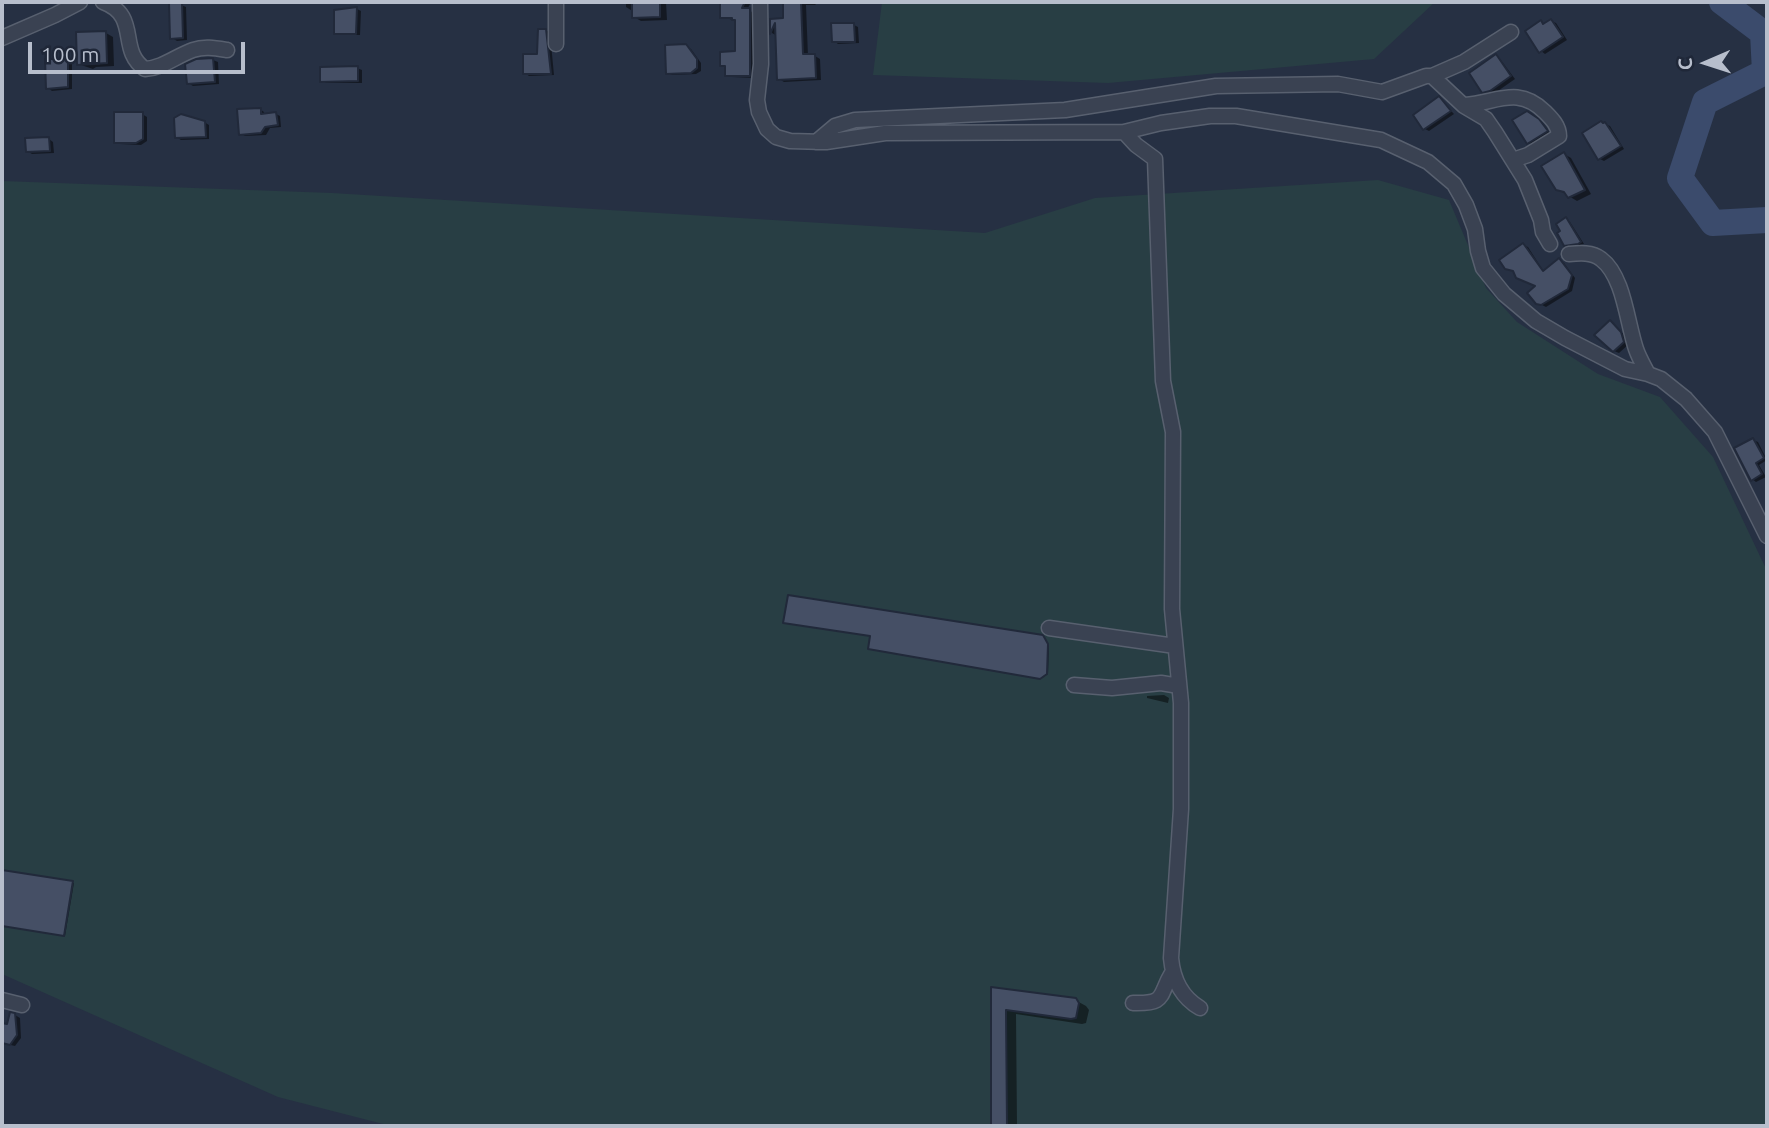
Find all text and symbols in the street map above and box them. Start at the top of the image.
scale bar [32,28,248,72]
north arrow [1671,28,1741,98]
text: 100 m [41,42,99,66]
text: С [1674,57,1696,71]

